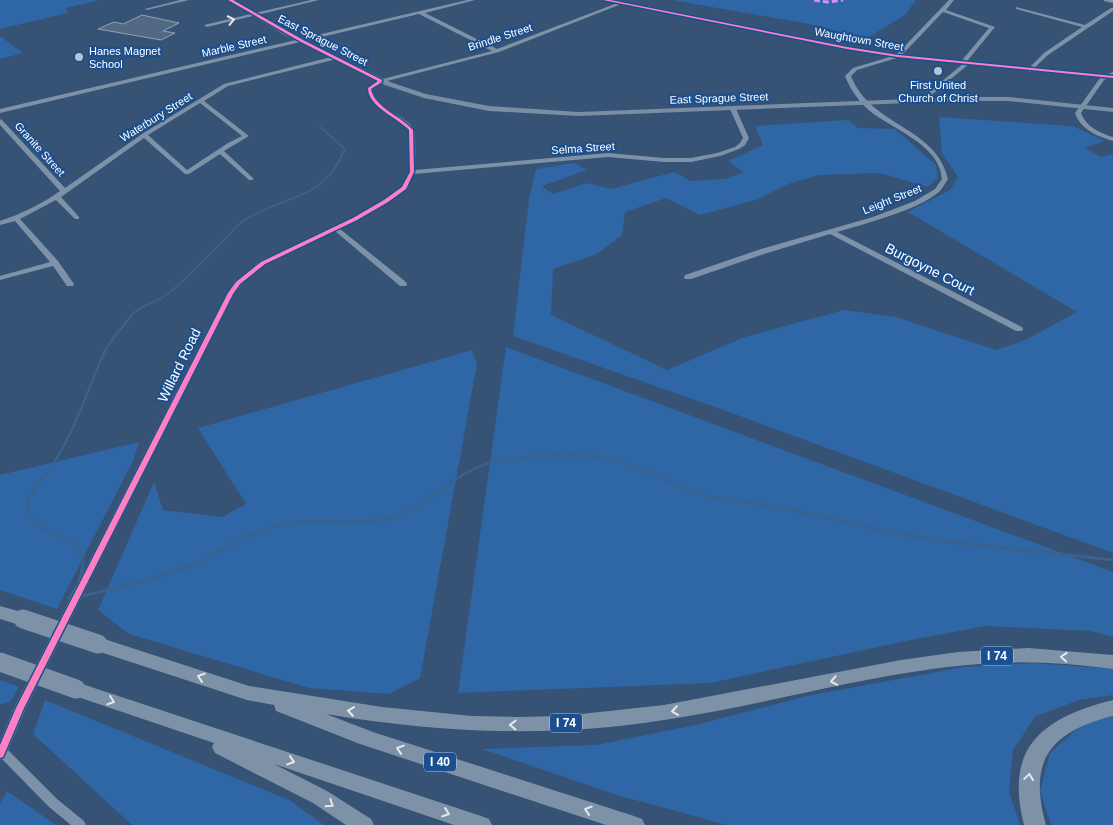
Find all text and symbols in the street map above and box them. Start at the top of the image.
street label: East Sprague Street [276,12,370,68]
one-way arrow [226,15,235,26]
street label: Brindle Street [466,21,534,53]
street label: Waughtown Street [814,25,904,53]
street label: Marble Street [200,33,268,59]
place label: Hanes Magnet School [89,45,161,70]
marker: Hanes Magnet School [73,51,85,63]
marker: First United Church of Christ [932,65,944,77]
place label: First United Church of Christ [898,79,978,104]
street label: Waterbury Street [118,90,194,144]
street label: East Sprague Street [669,90,769,106]
street label: Granite Street [13,120,67,178]
street label: Selma Street [551,140,615,156]
street label: Leight Street [861,182,923,216]
street label: Burgoyne Court [883,240,977,298]
street label: Willard Road [154,325,204,405]
road number: I 74 [981,646,1013,666]
one-way arrow [1060,652,1068,663]
one-way arrow [197,673,206,683]
one-way arrow [830,675,839,685]
one-way arrow [106,695,115,705]
one-way arrow [347,706,355,717]
one-way arrow [670,706,679,716]
road number: I 74 [550,714,582,732]
one-way arrow [509,720,516,730]
one-way arrow [396,745,405,755]
road number: I 40 [424,752,456,772]
one-way arrow [287,755,295,765]
one-way arrow [1023,773,1034,781]
one-way arrow [325,798,334,807]
one-way arrow [584,806,592,816]
one-way arrow [441,807,449,817]

